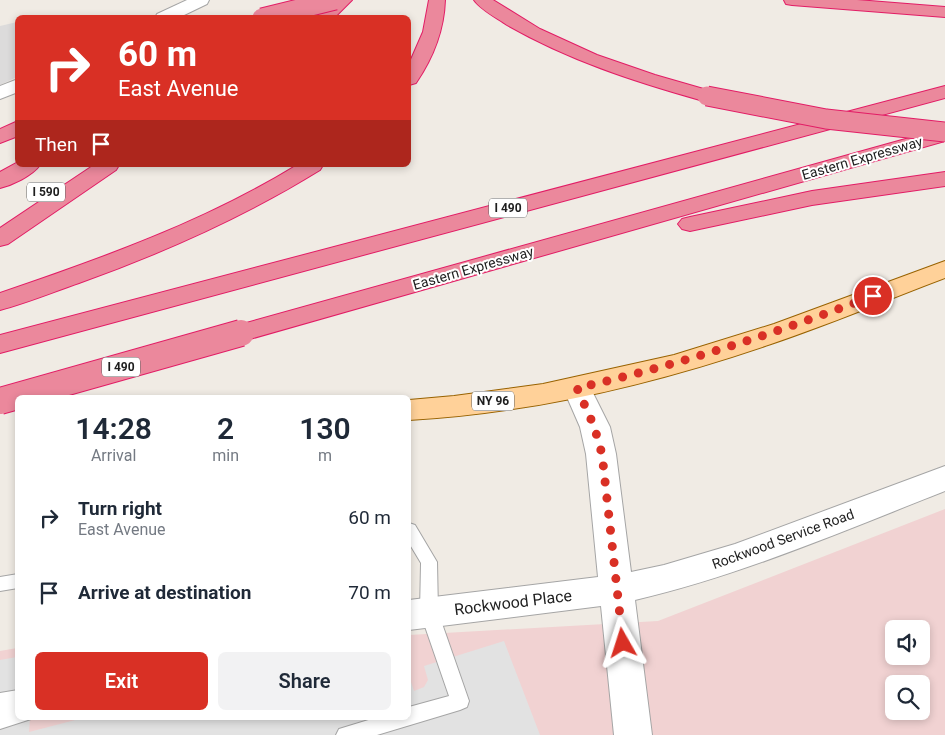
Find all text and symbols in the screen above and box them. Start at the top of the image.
text: 60 m [118,34,197,75]
icon: right [35,35,100,100]
text: East Avenue [118,76,238,101]
icon: arrive [87,130,115,158]
text: Then [35,133,77,156]
street label: Eastern Expressway [800,133,924,183]
road number: I 590 [27,182,65,202]
road number: I 490 [489,198,527,218]
street label: Eastern Expressway [411,243,535,293]
pin [852,275,894,317]
icon: arrive [859,282,887,310]
road number: I 490 [102,358,140,377]
road number: NY 96 [472,392,514,411]
text: 14:28 [75,411,152,446]
text: 2 [217,411,234,446]
text: 130 [299,411,351,446]
text: Arrival [91,446,136,465]
text: min [212,446,239,465]
text: m [318,446,332,465]
text: Turn right [78,497,162,520]
icon: right [35,504,63,532]
text: 60 m [348,506,391,529]
street label: Rockwood Service Road [710,506,856,572]
text: East Avenue [78,520,166,539]
icon: arrive [35,579,63,607]
text: Arrive at destination [78,581,251,604]
text: 70 m [348,581,391,604]
street label: Rockwood Place [453,586,573,619]
position arrow [596,616,648,668]
map controls [885,620,930,720]
button: sound [885,620,930,665]
button: Exit [35,652,208,710]
button: Share [218,652,391,710]
button: search [885,675,930,720]

